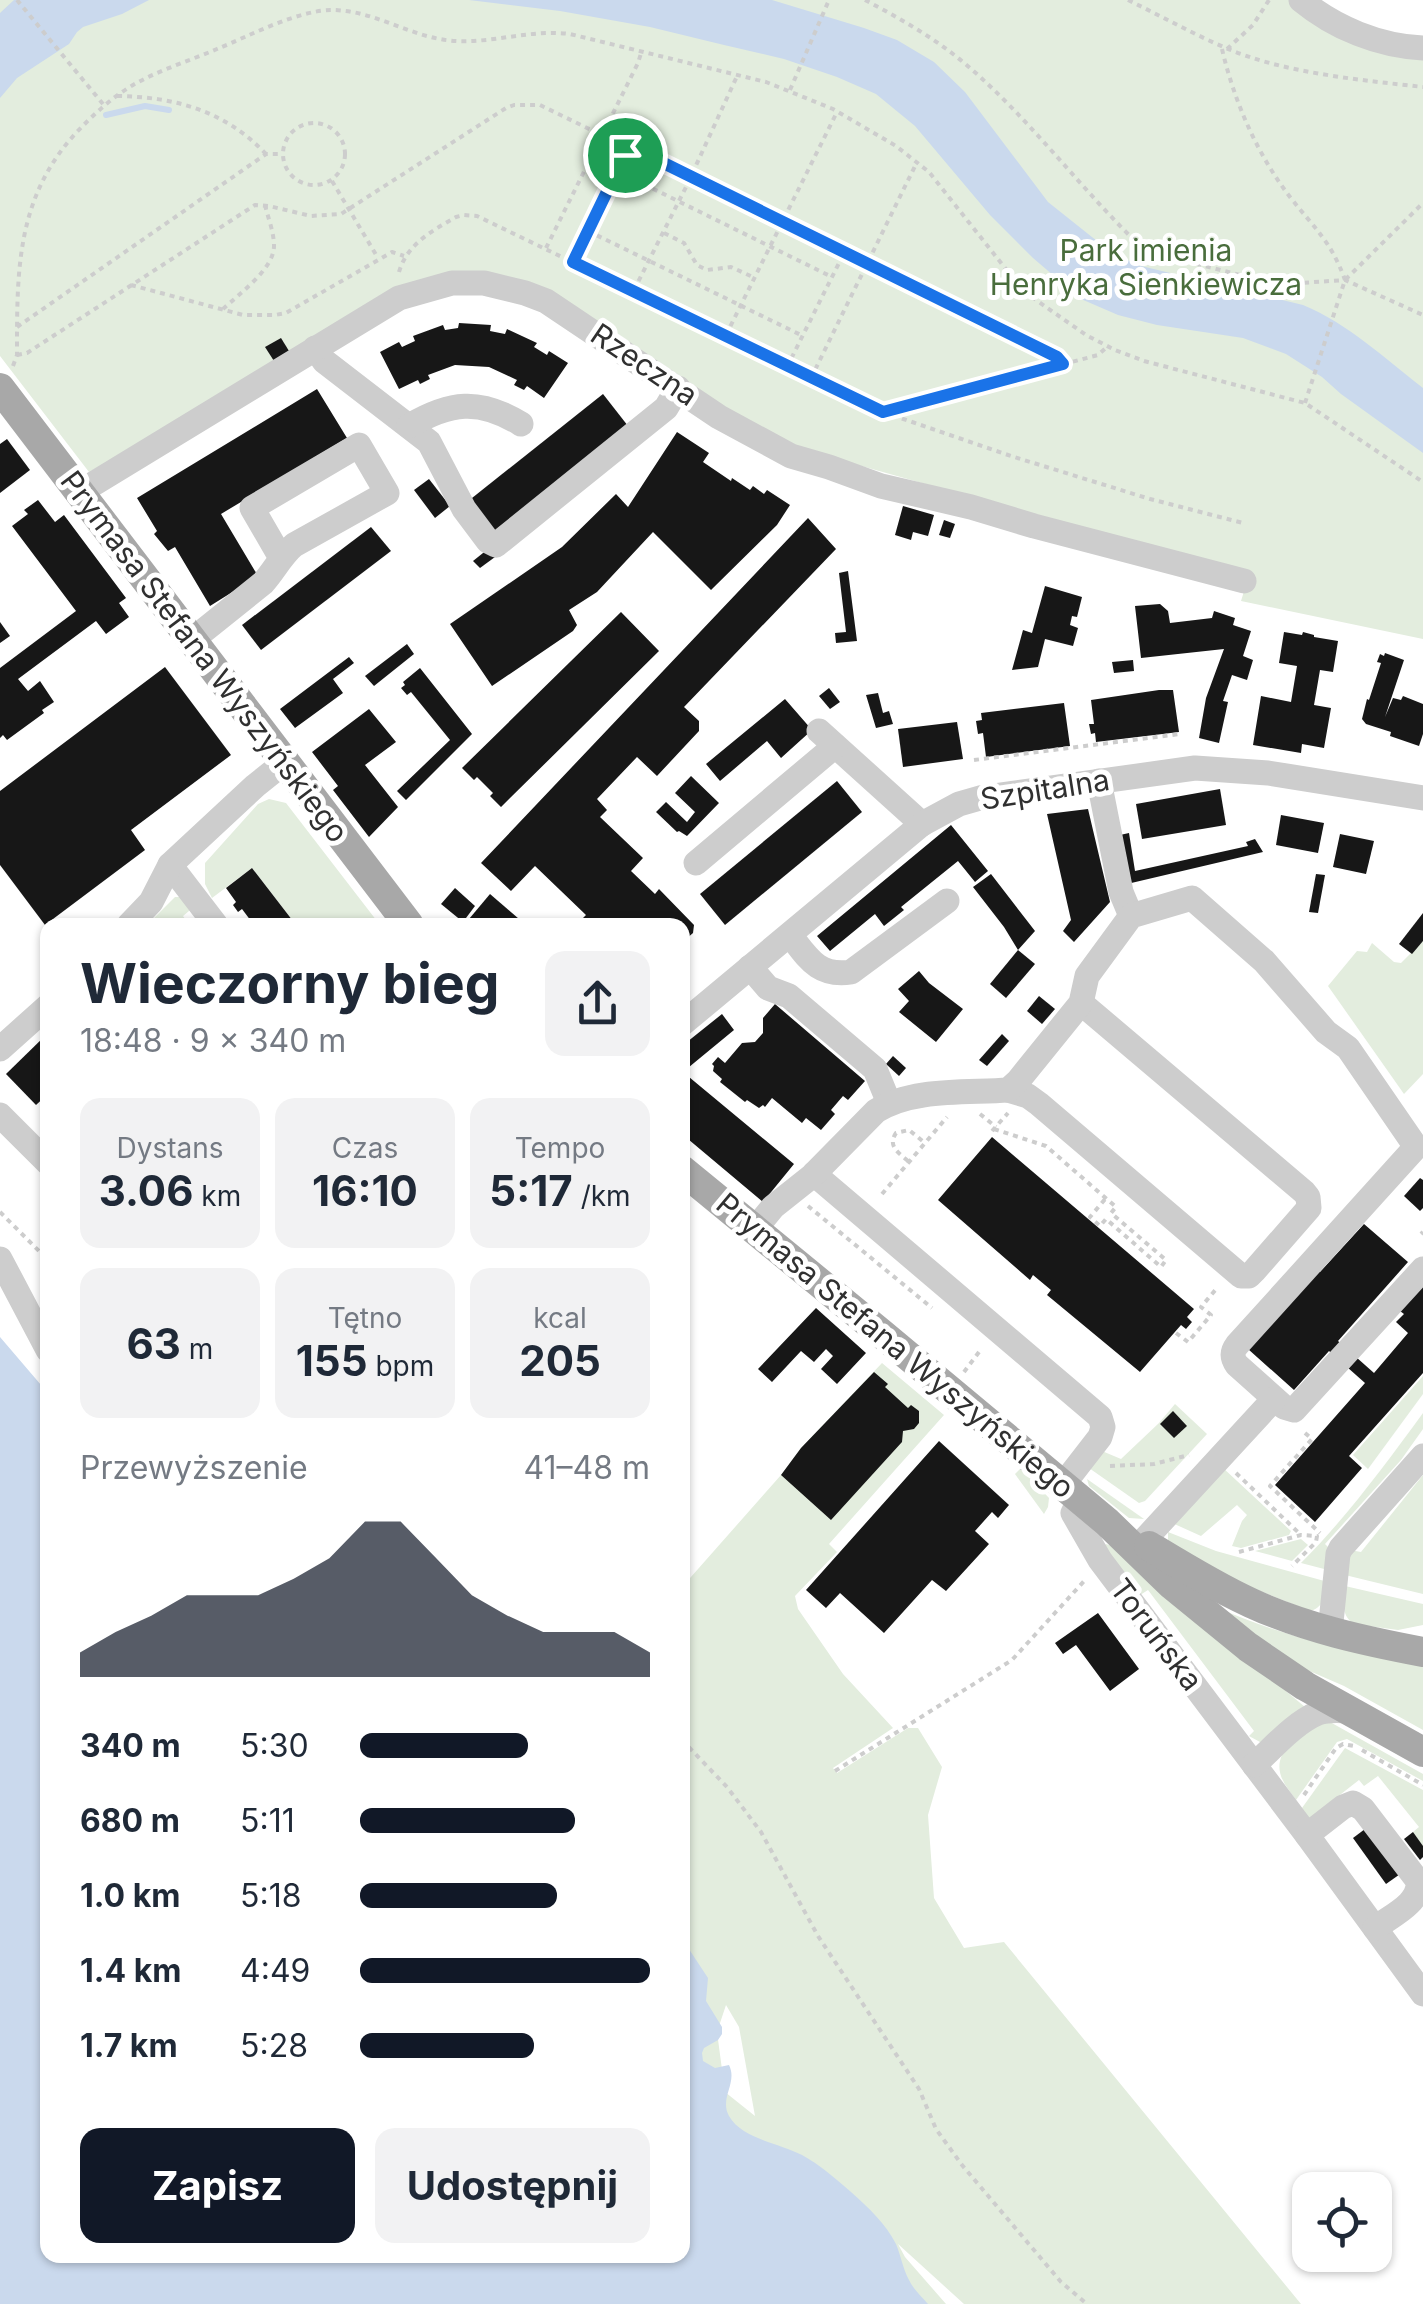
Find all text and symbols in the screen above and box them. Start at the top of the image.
pin [583,113,668,198]
icon: arrive [598,128,653,183]
park label: Park imienia Henryka Sienkiewicza [990,232,1302,302]
street label: Rzeczna [584,315,705,413]
street label: Prymasa Stefana Wyszyńskiego [53,464,356,849]
street label: Szpitalna [978,761,1112,817]
text: Wieczorny bieg [80,950,499,1016]
button: share [545,951,650,1056]
text: 18:48 · 9 × 340 m [80,1021,346,1060]
text: Dystans [116,1131,224,1165]
text: Czas [332,1131,398,1165]
text: Tempo [515,1131,605,1165]
text: 3.06 [99,1165,193,1216]
text: 16:10 [312,1165,418,1216]
text: 5:17 [489,1165,573,1216]
text: km [193,1179,241,1213]
text: /km [573,1179,631,1213]
street label: Prymasa Stefana Wyszyńskiego [710,1185,1082,1505]
text: Tętno [328,1301,402,1335]
text: kcal [533,1301,587,1335]
text: 63 [127,1318,181,1369]
text: m [181,1332,213,1366]
text: 155 [296,1335,368,1386]
text: 205 [519,1335,601,1386]
text: bpm [368,1349,434,1383]
text: Przewyższenie [80,1448,308,1487]
text: 41–48 m [523,1448,650,1487]
street label: Toruńska [1103,1571,1211,1698]
text: 340 m [80,1726,181,1765]
text: 5:30 [240,1726,309,1765]
text: 680 m [80,1801,180,1840]
text: 5:11 [240,1801,295,1840]
text: 1.0 km [80,1876,180,1915]
text: 5:18 [240,1876,301,1915]
text: 1.4 km [80,1951,181,1990]
text: 4:49 [240,1951,310,1990]
text: 1.7 km [80,2026,178,2065]
text: 5:28 [240,2026,308,2065]
button: Zapisz [80,2128,355,2243]
button: Udostępnij [375,2128,650,2243]
map controls [1292,2172,1392,2272]
button: locate [1292,2172,1392,2272]

